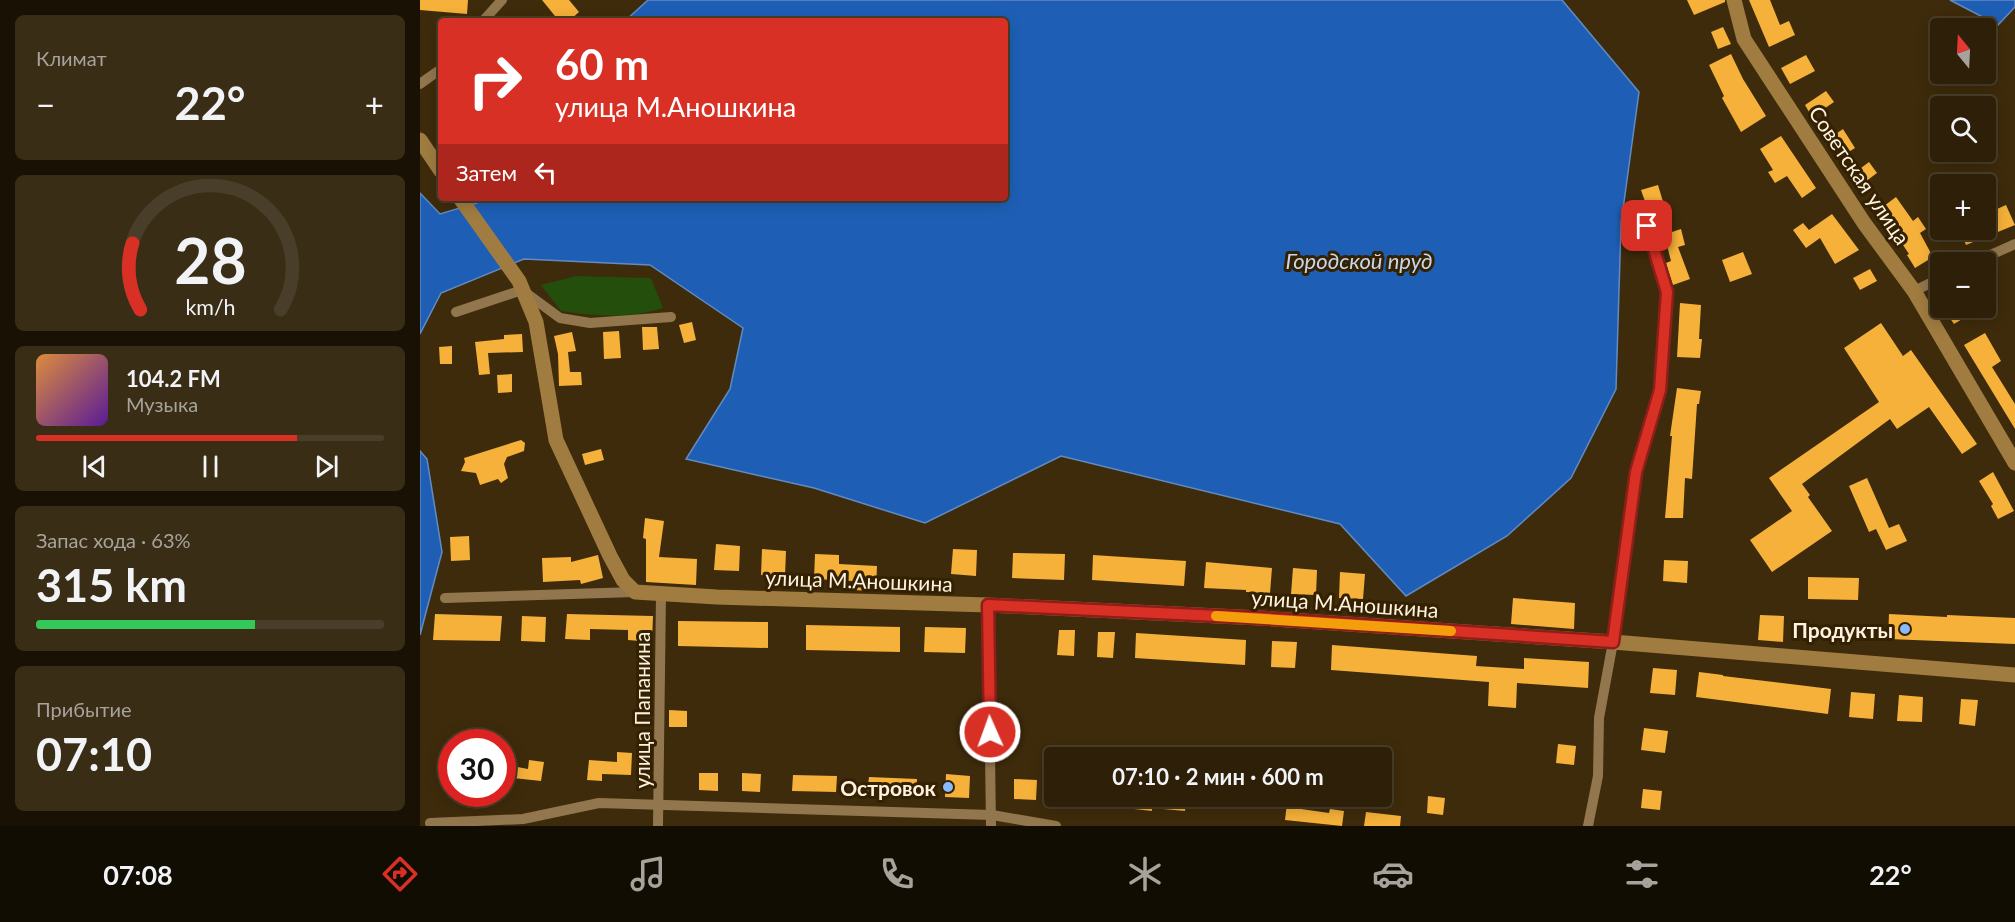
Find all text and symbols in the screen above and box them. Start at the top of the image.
north arrow [1930,18,1996,84]
map controls [1930,18,1996,318]
text: 60 m [555,39,649,89]
icon: right [456,42,534,120]
text: Климат [36,46,107,70]
text: 22° [175,76,245,130]
text: − [36,84,55,124]
text: + [365,84,384,124]
text: улица М.Аношкина [555,90,796,123]
button: search [1930,96,1996,162]
street label: Советская улица [1804,101,1916,249]
icon: left [529,156,562,189]
text: Затем [456,159,517,186]
button: + [1930,174,1996,240]
pin [1621,200,1672,251]
icon: arrive [1630,209,1663,242]
text: 28 [174,222,246,297]
water label: Городской пруд [1285,247,1433,274]
button: − [1930,252,1996,318]
text: km/h [185,294,235,320]
text: 104.2 FM [126,365,221,392]
text: Музыка [126,392,198,416]
icon: previous [78,450,111,483]
icon: pause [194,450,227,483]
icon: next [310,450,343,483]
text: Запас хода · 63% [36,528,191,552]
text: 315 km [36,558,187,612]
street label: улица М.Аношкина [765,564,953,596]
street label: улица М.Аношкина [1251,584,1439,622]
place label: Продукты [1792,617,1893,642]
marker: Продукты [1898,622,1912,636]
street label: улица Папанина [629,632,654,788]
text: Прибытие [36,697,132,721]
position arrow [958,700,1022,764]
text: 07:10 [36,727,152,781]
speed limit sign: 30 [438,729,516,807]
text: 07:10 · 2 мин · 600 m [1112,763,1324,790]
place label: Островок [840,775,937,800]
marker: Островок [941,780,955,794]
icon: directions [379,853,421,895]
icon: music [627,853,669,895]
icon: phone [876,853,918,895]
icon: climate [1124,853,1166,895]
icon: car [1372,853,1414,895]
icon: filters [1621,853,1663,895]
text: 07:08 [103,858,173,891]
text: 22° [1869,858,1912,891]

